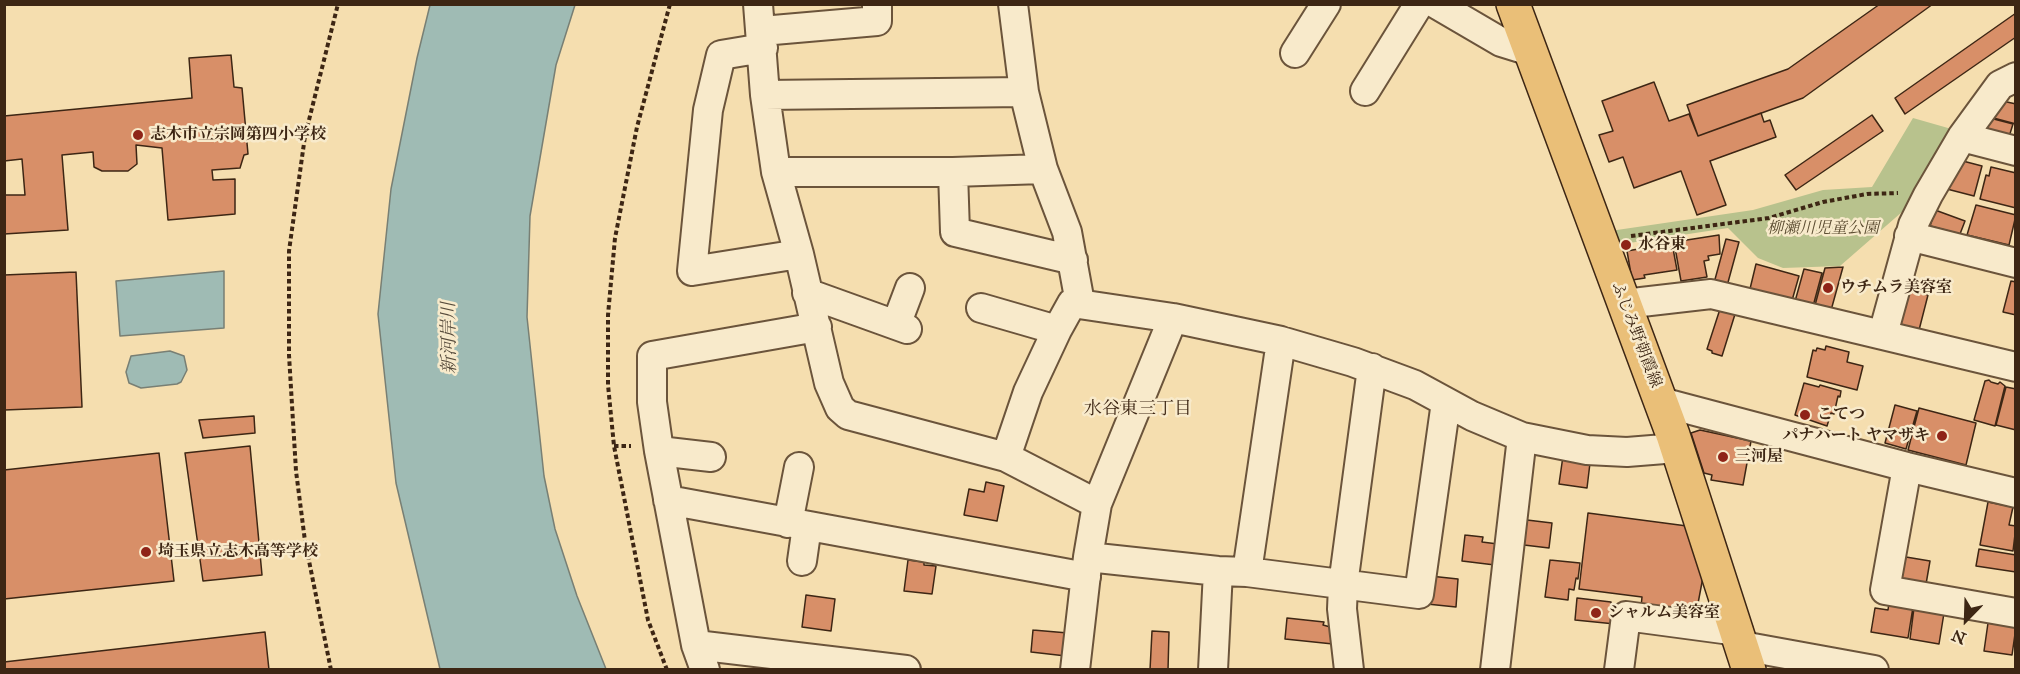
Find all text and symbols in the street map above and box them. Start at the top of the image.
place label: 志木市立宗岡第四小学校 [150,125,326,145]
marker: 志木市立宗岡第四小学校 [131,128,145,142]
park label: 柳瀬川児童公園 [1767,219,1879,239]
place label: 水谷東 [1638,235,1686,255]
marker: 水谷東 [1619,238,1633,252]
place label: ウチムラ美容室 [1840,278,1952,298]
street label: ふじみ野朝霞線 [1607,279,1665,391]
marker: ウチムラ美容室 [1821,281,1835,295]
water label: 新河岸川 [439,302,461,374]
district label: 水谷東三丁目 [1084,399,1192,421]
place label: こてつ [1817,405,1865,425]
marker: こてつ [1798,408,1812,422]
place label: パナハート ヤマザキ [1783,426,1930,446]
marker: パナハート ヤマザキ [1935,429,1949,443]
place label: 三河屋 [1735,447,1783,467]
marker: 三河屋 [1716,450,1730,464]
place label: 埼玉県立志木高等学校 [158,542,318,562]
marker: 埼玉県立志木高等学校 [139,545,153,559]
north arrow [1936,590,1996,650]
place label: シャルム美容室 [1608,603,1720,623]
marker: シャルム美容室 [1589,606,1603,620]
text: N [1949,626,1969,648]

